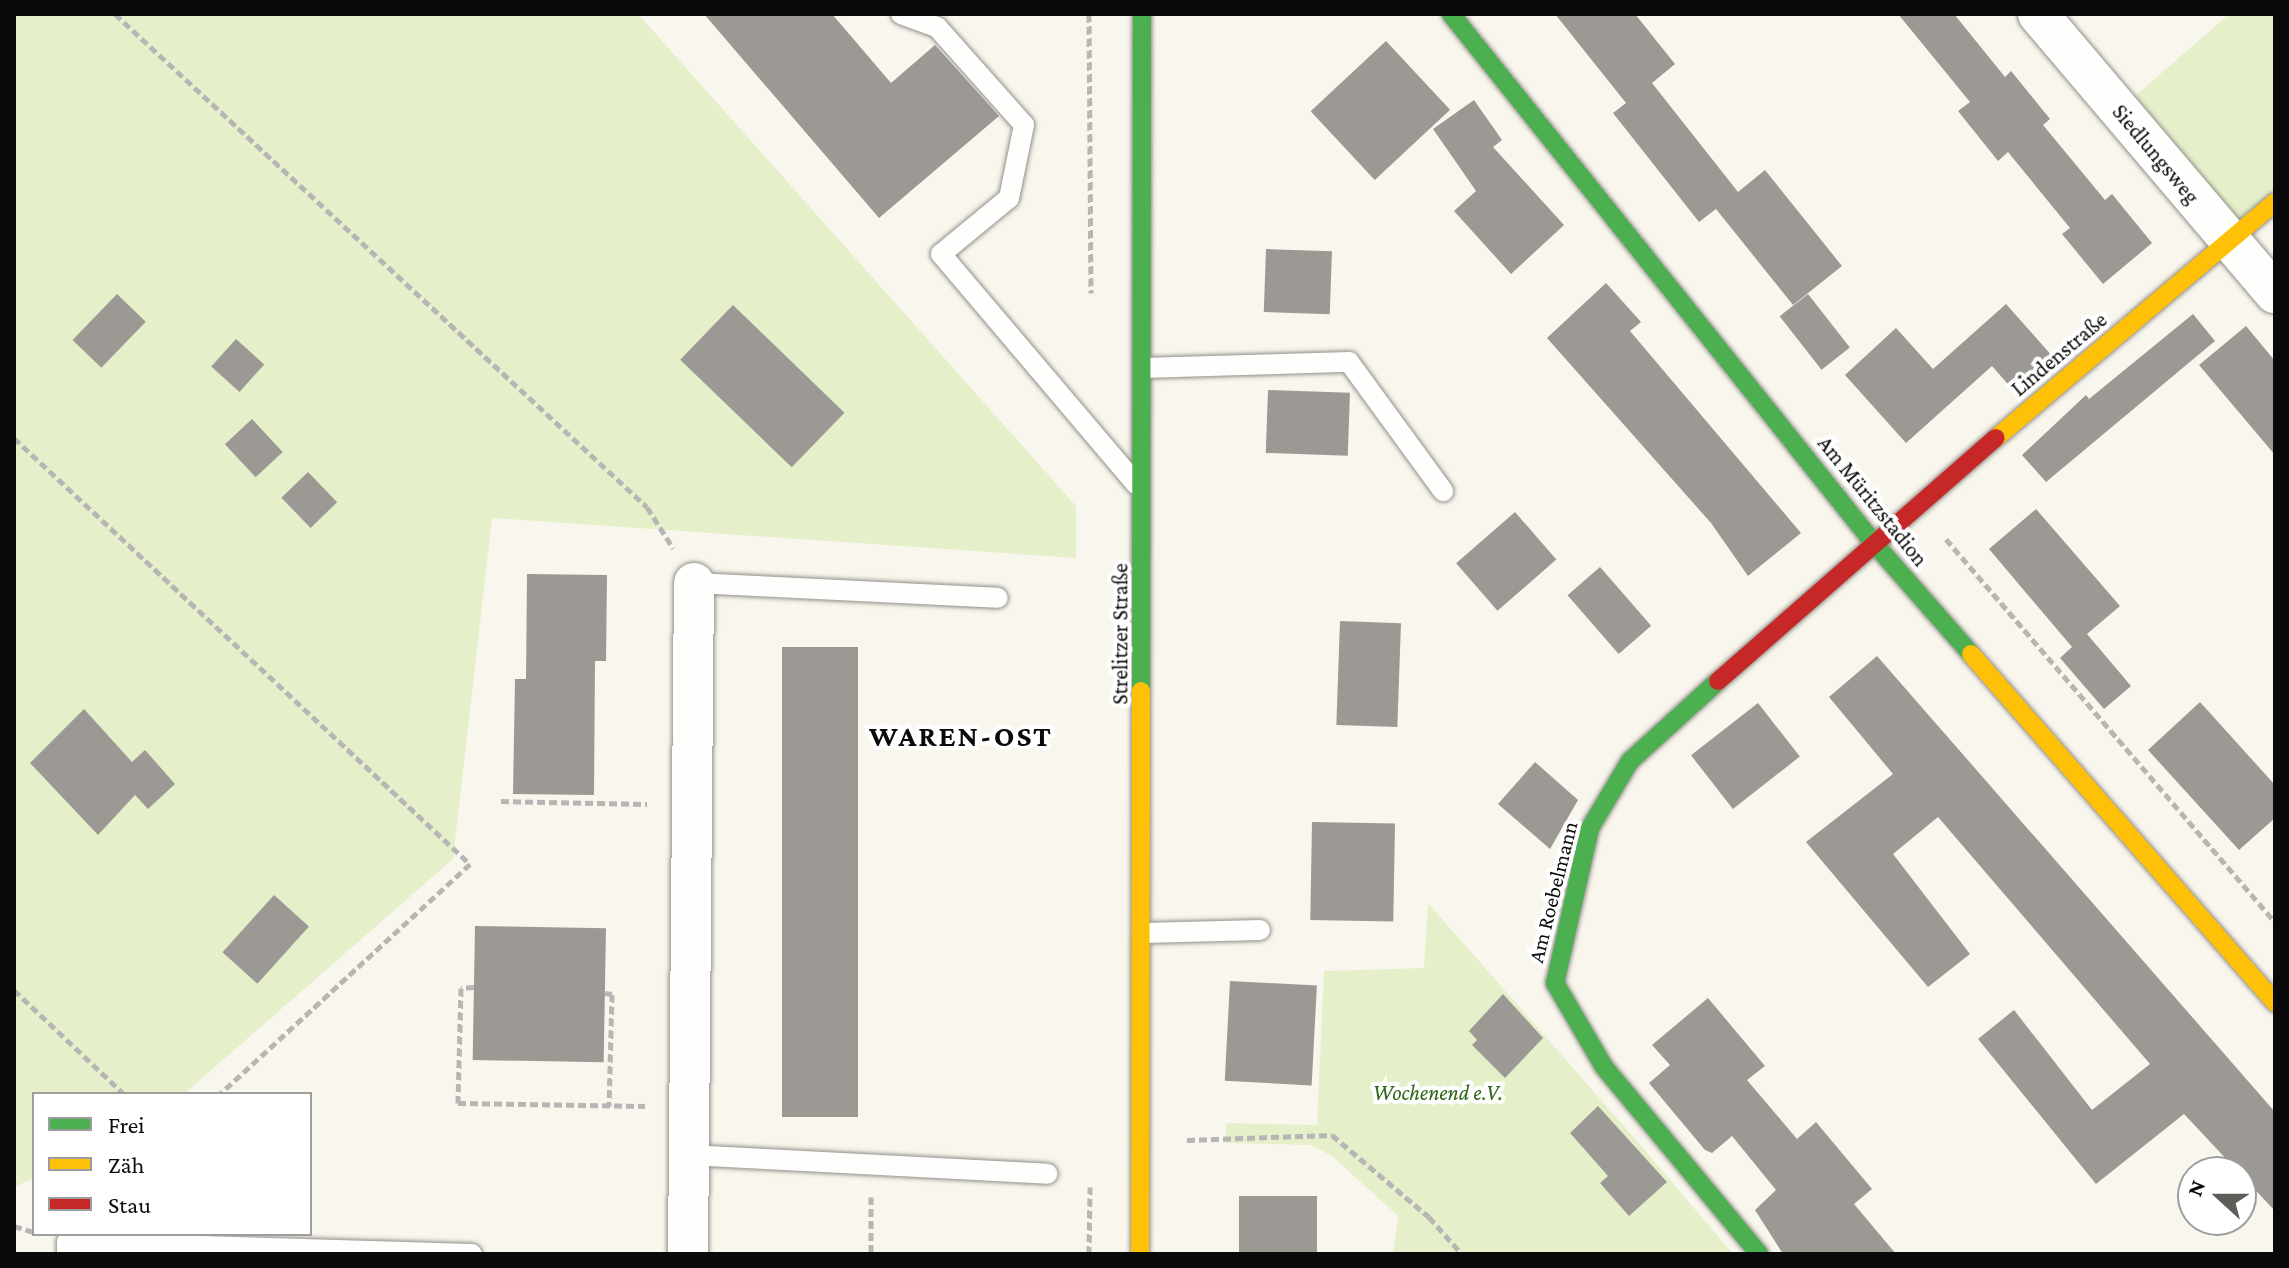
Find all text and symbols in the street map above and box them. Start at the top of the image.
street label: Siedlungsweg [2107,99,2205,209]
street label: Lindenstraße [2006,306,2112,402]
street label: Am Müritzstadion [1812,430,1934,572]
street label: Strelitzer Straße [1107,563,1133,705]
district label: WAREN-OST [869,718,1053,754]
street label: Am Roebelmann [1523,818,1583,966]
park label: Wochenend e.V. [1373,1080,1503,1106]
legend [32,1092,312,1236]
text: Frei [108,1111,145,1138]
text: Zäh [108,1151,145,1178]
north arrow [2177,1156,2257,1236]
text: N [2182,1176,2210,1199]
text: Stau [108,1191,151,1218]

